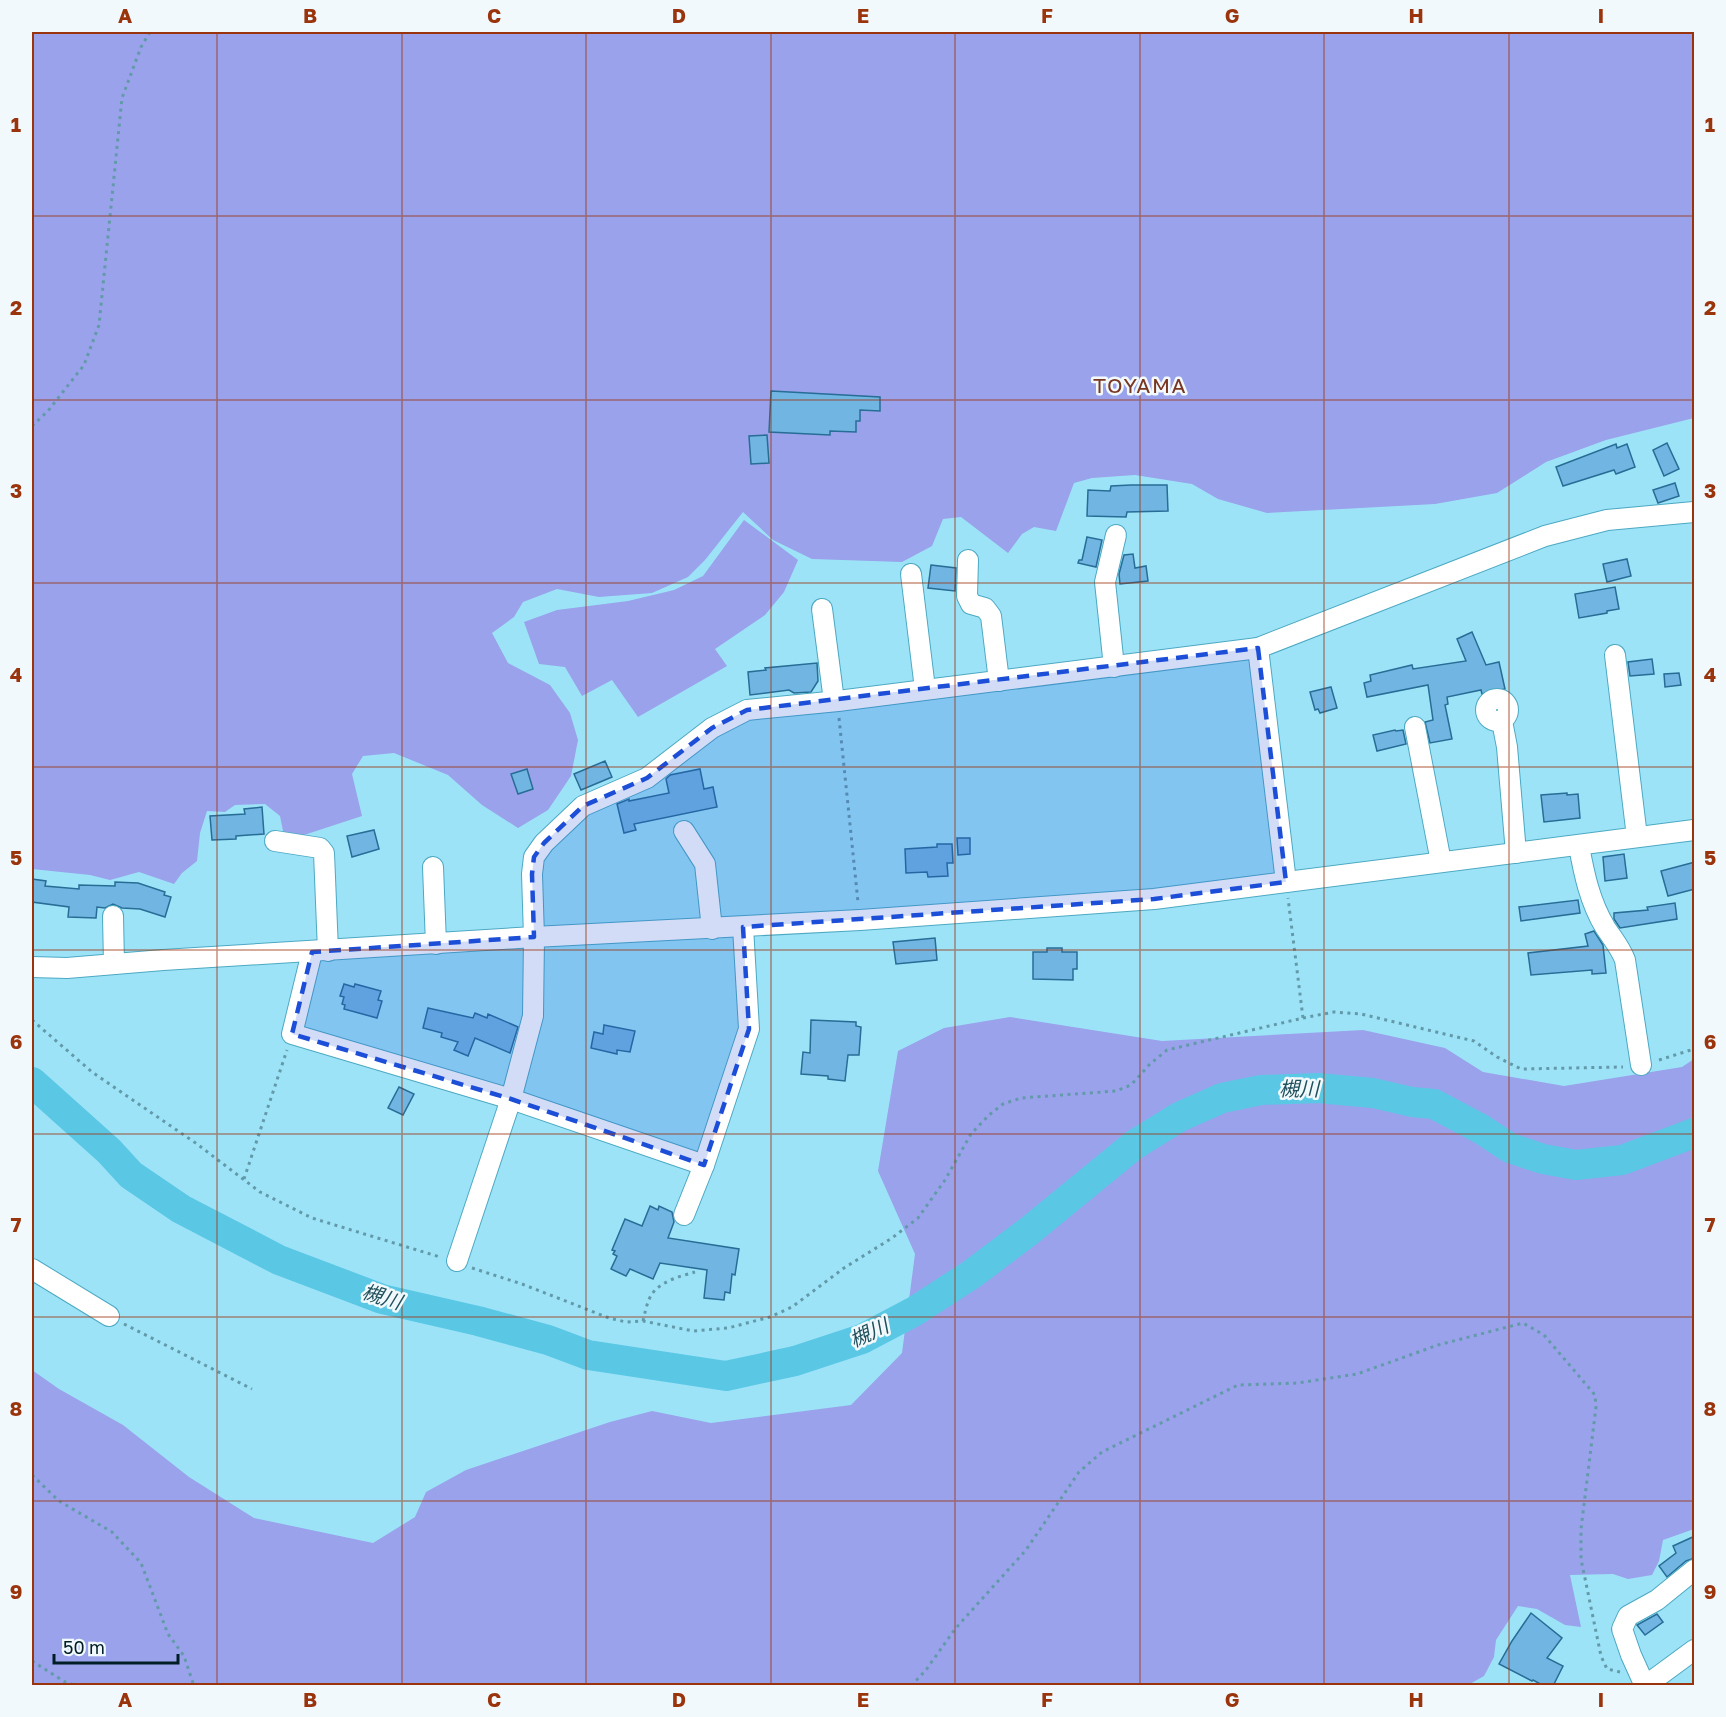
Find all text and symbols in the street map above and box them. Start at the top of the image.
text: A [118,3,132,27]
text: B [303,3,317,27]
text: C [487,3,501,27]
text: D [672,3,686,27]
text: E [857,3,869,27]
text: F [1041,3,1053,27]
text: G [1225,3,1239,27]
text: H [1408,3,1424,27]
text: I [1598,3,1604,27]
text: 1 [11,112,21,136]
text: 1 [1705,112,1715,136]
text: 2 [10,295,22,319]
text: 2 [1704,295,1716,319]
district label: TOYAMA [1093,372,1187,398]
text: 3 [10,478,22,502]
text: 3 [1704,478,1716,502]
text: 4 [10,662,22,686]
text: 4 [1704,662,1716,686]
text: 5 [10,845,22,869]
text: 5 [1704,845,1716,869]
text: 6 [10,1029,22,1053]
text: 6 [1704,1029,1716,1053]
water label: 槻川 [1279,1076,1321,1100]
text: 7 [11,1212,22,1236]
text: 7 [1705,1212,1716,1236]
water label: 槻川 [360,1279,407,1314]
water label: 槻川 [845,1312,894,1351]
text: 8 [10,1396,22,1420]
text: 8 [1704,1396,1716,1420]
text: 9 [10,1579,22,1603]
text: 9 [1704,1579,1716,1603]
scale bar [54,1627,178,1665]
text: 50 m [63,1636,105,1658]
text: A [118,1687,132,1711]
text: B [303,1687,317,1711]
text: C [487,1687,501,1711]
text: D [672,1687,686,1711]
text: E [857,1687,869,1711]
text: F [1041,1687,1053,1711]
text: G [1225,1687,1239,1711]
text: H [1408,1687,1424,1711]
text: I [1598,1687,1604,1711]

